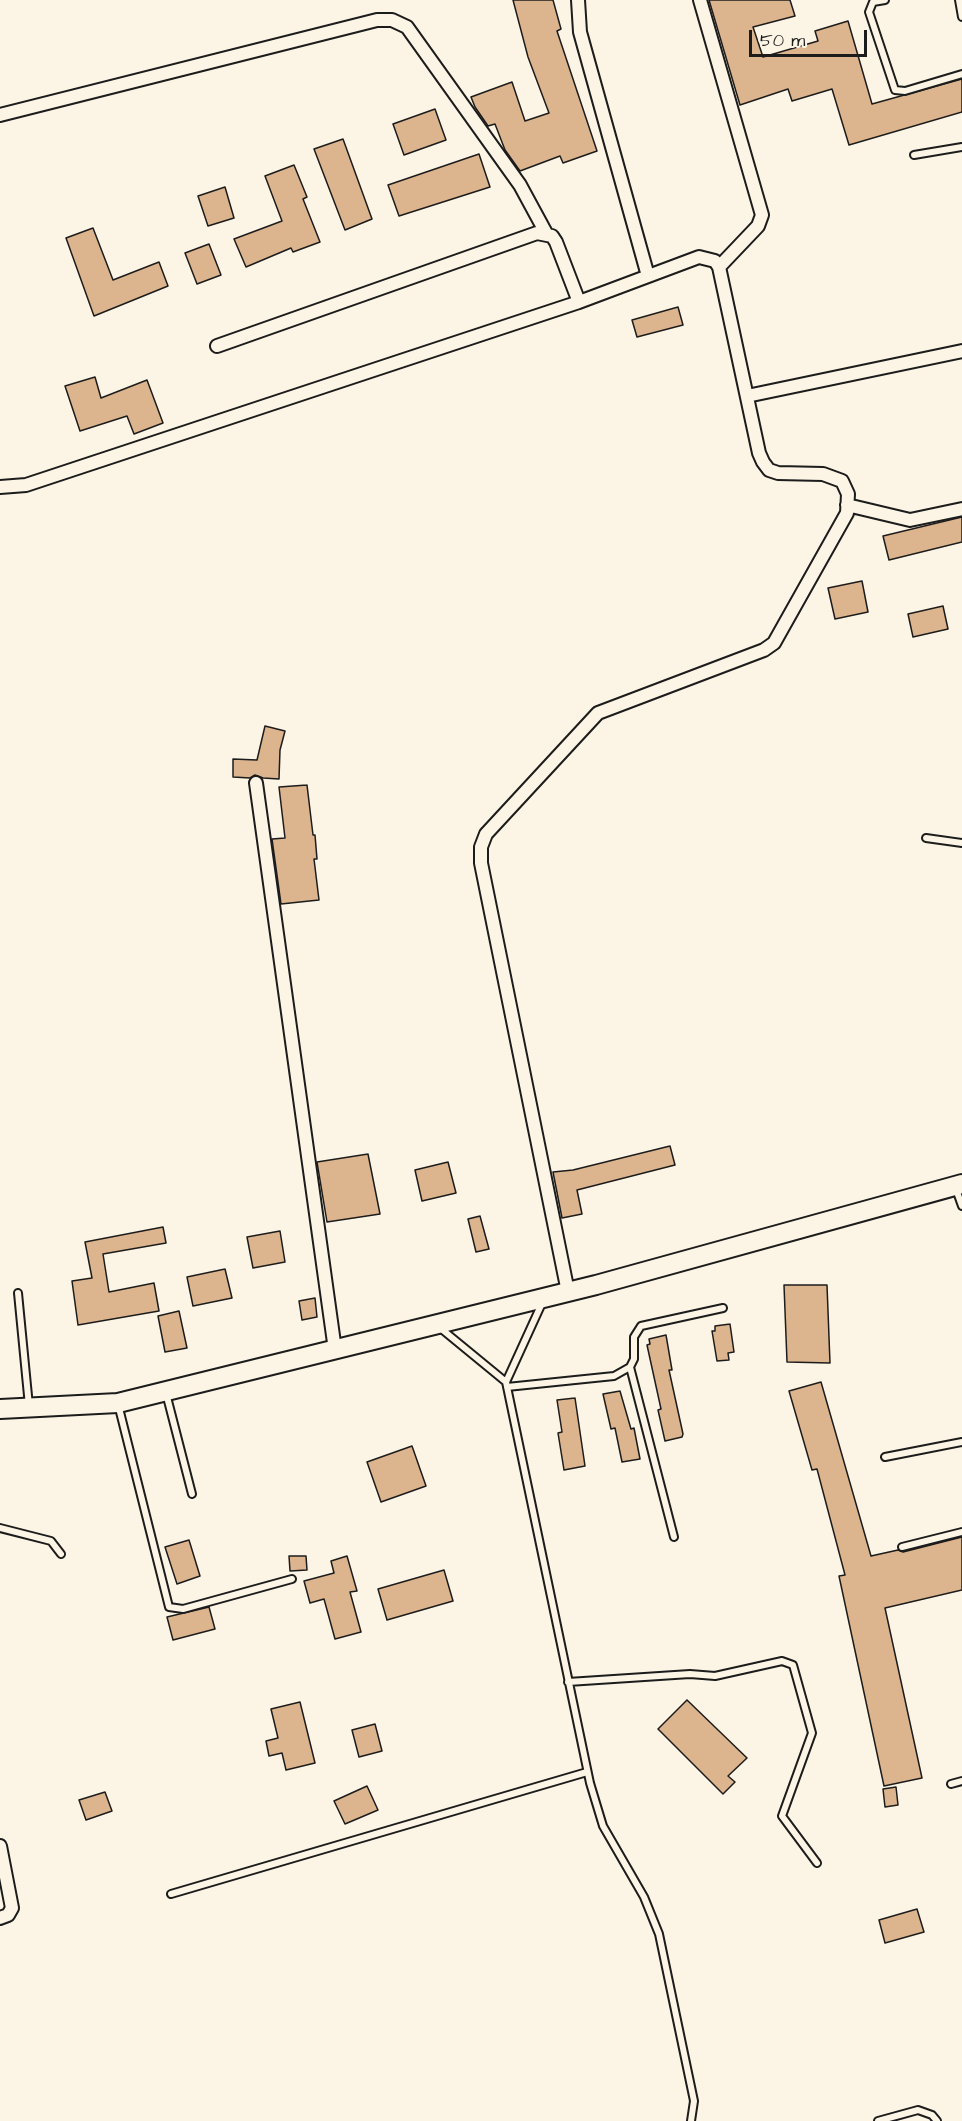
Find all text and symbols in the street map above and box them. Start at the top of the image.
scale bar [752,18,870,56]
text: 50 m [760,28,805,53]

